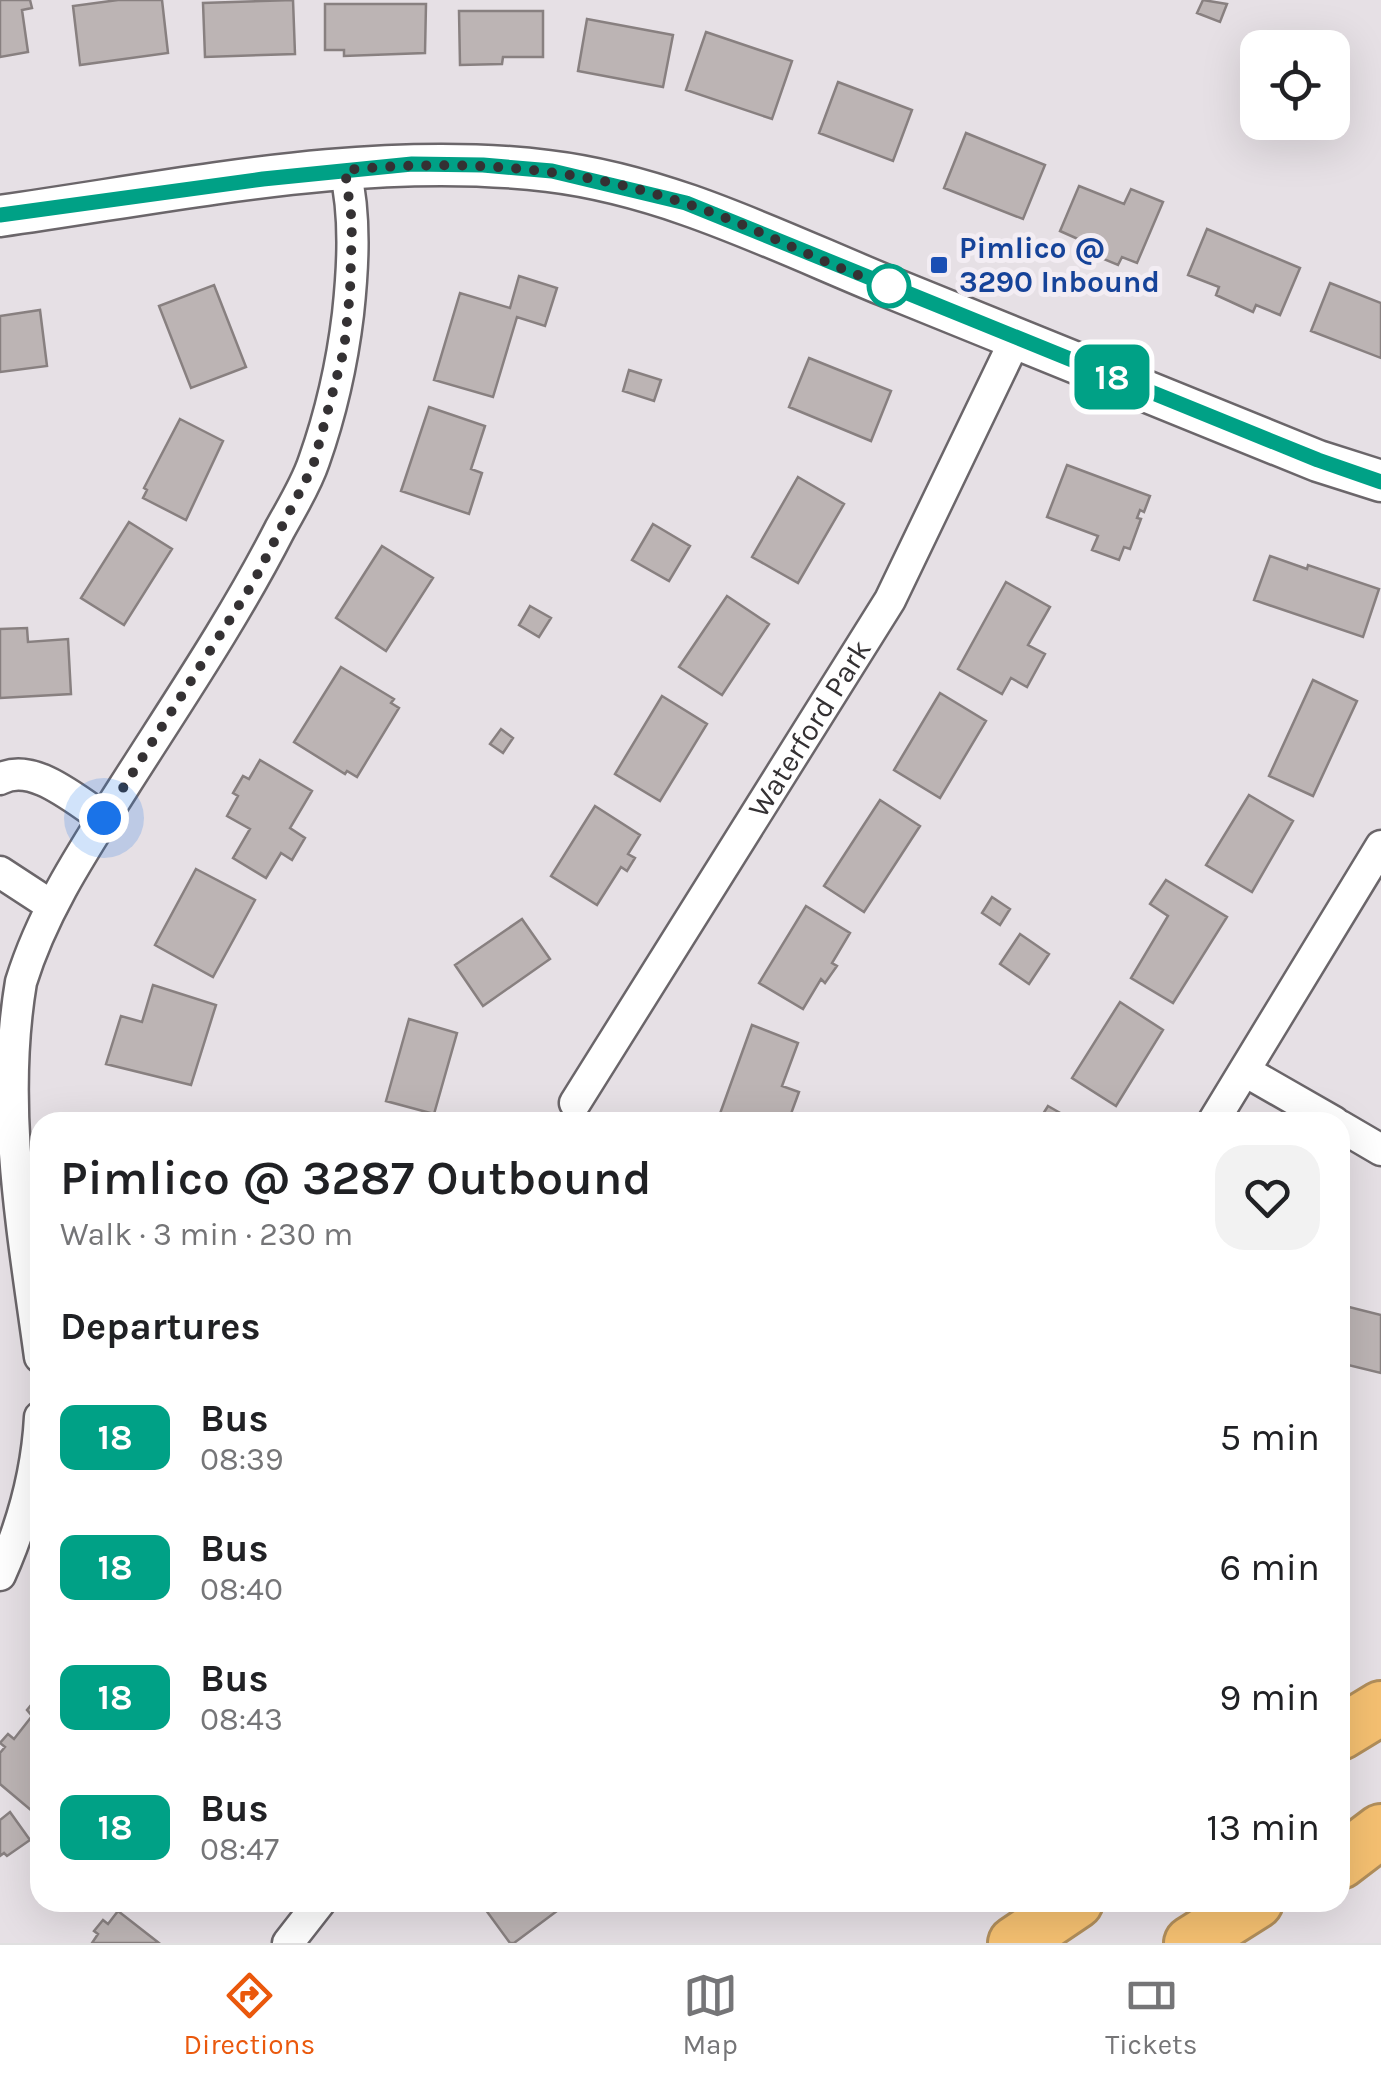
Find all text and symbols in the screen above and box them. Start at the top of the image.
map controls [1240,30,1350,140]
button: locate [1240,30,1350,140]
place label: Pimlico @ 3290 Inbound [959,230,1160,300]
marker: Pimlico @ 3290 Inbound [928,254,950,276]
unlabelled marker [868,265,910,307]
line badge: 18 [1067,344,1157,410]
text: 18 [1094,357,1130,398]
street label: Waterford Park [740,633,879,824]
your location [79,793,129,843]
button: heart [1215,1145,1320,1250]
text: Pimlico @ 3287 Outbound [60,1150,652,1206]
text: Walk · 3 min · 230 m [60,1216,353,1253]
text: Departures [60,1304,260,1349]
text: Bus [200,1396,269,1441]
text: 5 min [1220,1415,1320,1460]
text: 18 [97,1417,133,1458]
text: 08:39 [200,1441,284,1478]
text: Bus [200,1526,269,1571]
text: 6 min [1219,1545,1320,1590]
text: 18 [97,1547,133,1588]
text: 08:40 [200,1571,283,1608]
text: Bus [200,1656,269,1701]
text: 9 min [1219,1675,1320,1720]
text: 18 [97,1677,133,1718]
text: 08:43 [200,1701,283,1738]
text: Bus [200,1786,269,1831]
text: 13 min [1206,1805,1320,1850]
text: 18 [97,1807,133,1848]
text: 08:47 [200,1831,279,1868]
tab: Directions [184,1968,315,2061]
tab: Map [682,1968,738,2061]
tab: Tickets [1105,1968,1197,2061]

